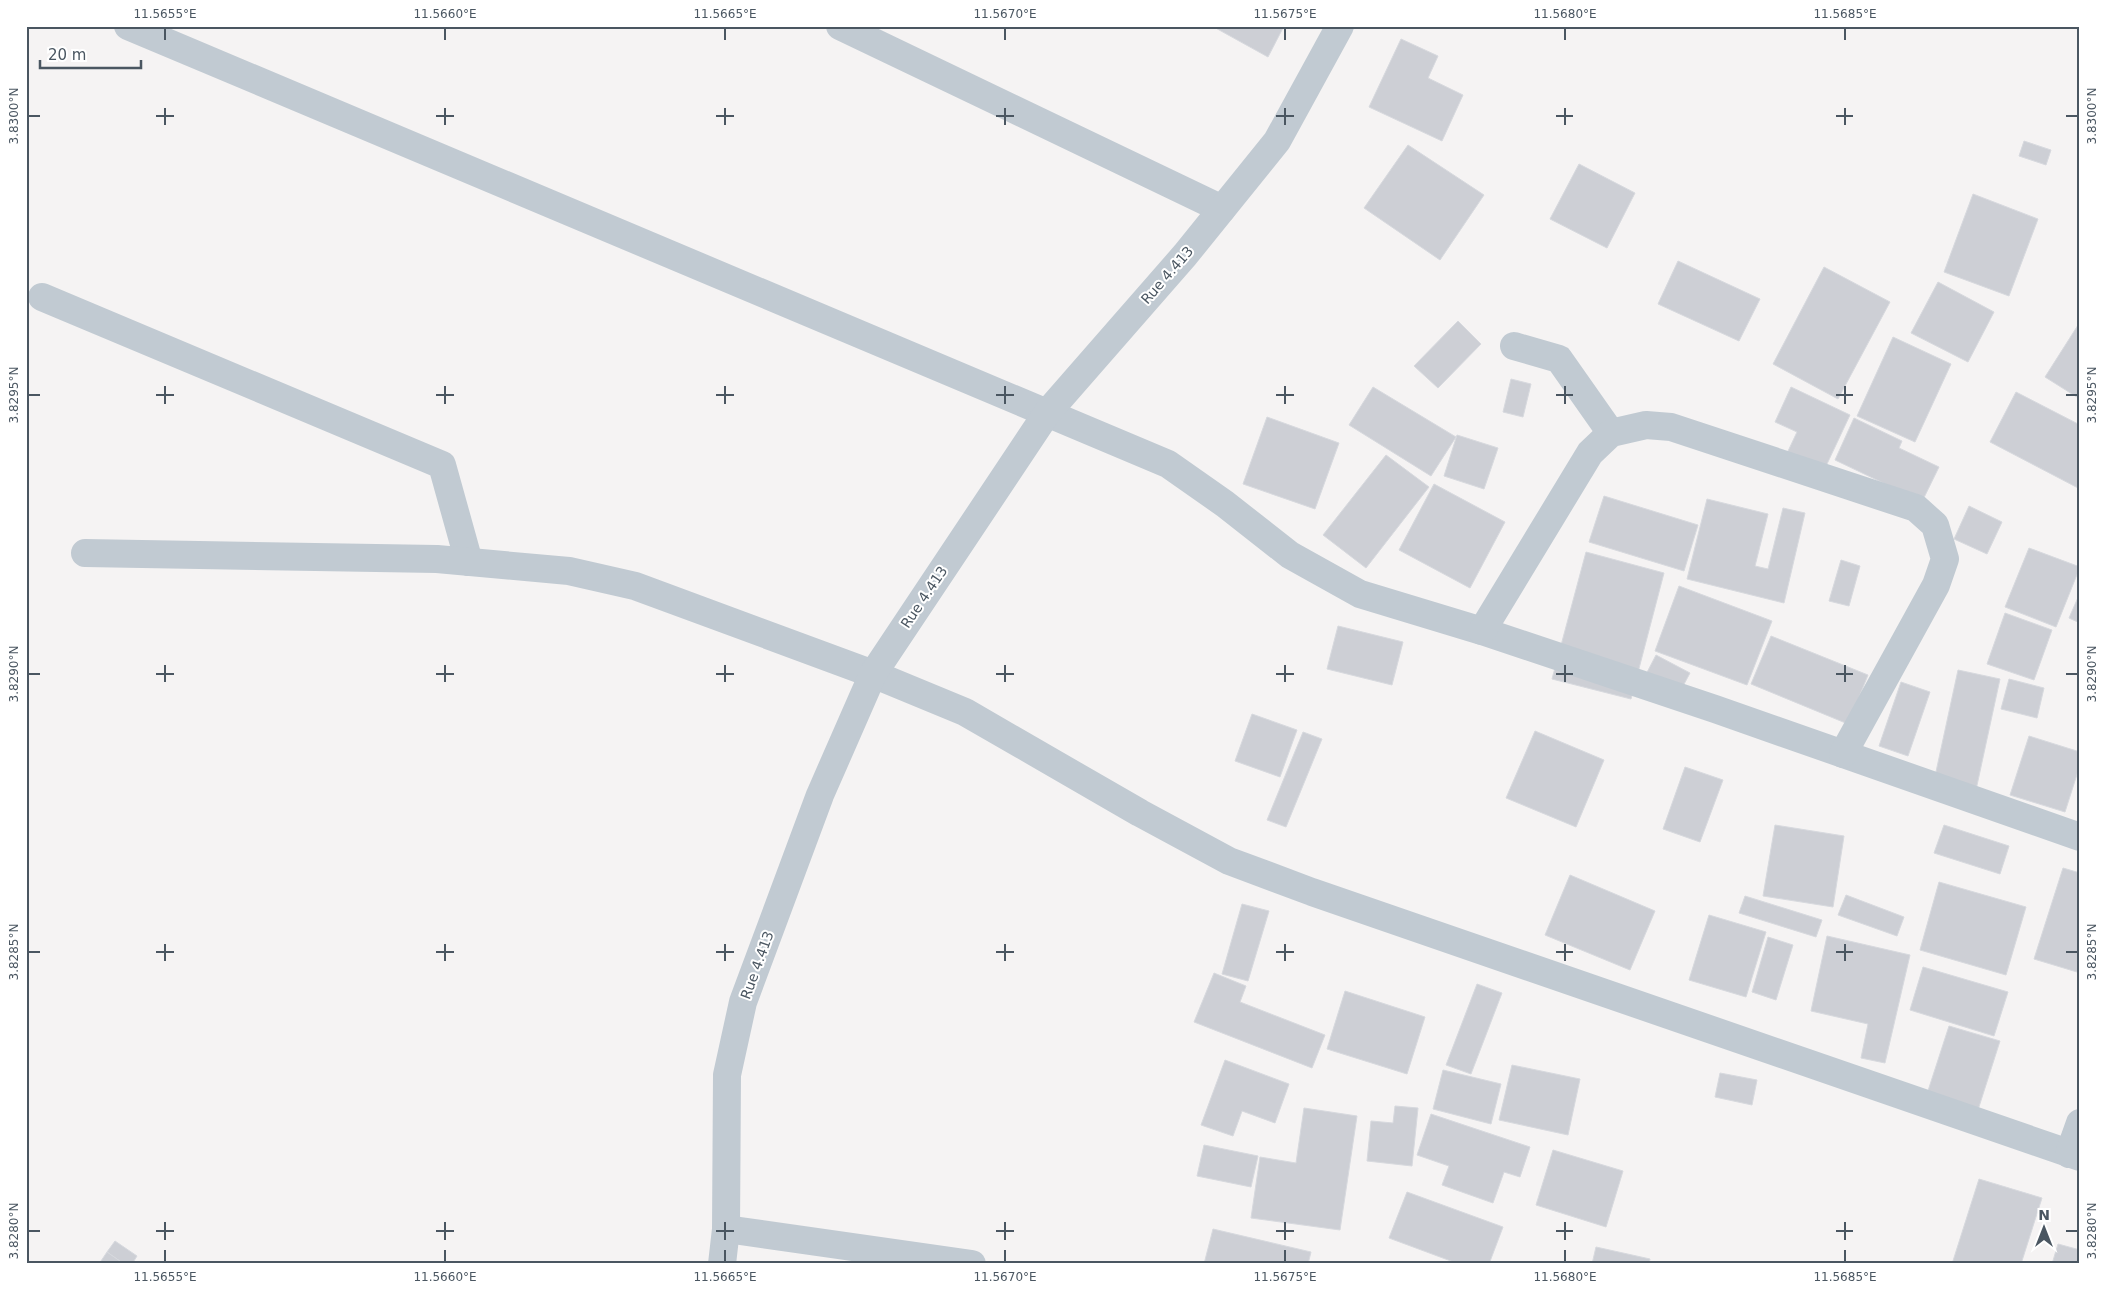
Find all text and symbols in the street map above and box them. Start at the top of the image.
text: 11.5655°E [133,7,197,21]
text: 11.5660°E [413,7,477,21]
text: 11.5665°E [693,7,757,21]
text: 11.5670°E [973,7,1037,21]
text: 11.5675°E [1253,7,1317,21]
text: 11.5680°E [1533,7,1597,21]
text: 11.5685°E [1813,7,1877,21]
scale bar [40,38,141,70]
text: 20 m [48,46,86,64]
text: 3.8300°N [7,88,21,144]
text: 3.8300°N [2085,88,2099,144]
street label: Rue 4.413 [1138,243,1196,307]
text: 3.8295°N [7,367,21,423]
text: 3.8295°N [2085,367,2099,423]
street label: Rue 4.413 [897,563,951,631]
text: 3.8290°N [7,646,21,702]
text: 3.8290°N [2085,646,2099,702]
text: 3.8285°N [7,924,21,980]
text: 3.8285°N [2085,924,2099,980]
street label: Rue 4.413 [737,929,777,1001]
north arrow [2018,1202,2068,1252]
text: 3.8280°N [7,1203,21,1259]
text: 3.8280°N [2085,1203,2099,1259]
text: N [2038,1207,2050,1223]
text: 11.5655°E [133,1270,197,1284]
text: 11.5660°E [413,1270,477,1284]
text: 11.5665°E [693,1270,757,1284]
text: 11.5670°E [973,1270,1037,1284]
text: 11.5675°E [1253,1270,1317,1284]
text: 11.5680°E [1533,1270,1597,1284]
text: 11.5685°E [1813,1270,1877,1284]

